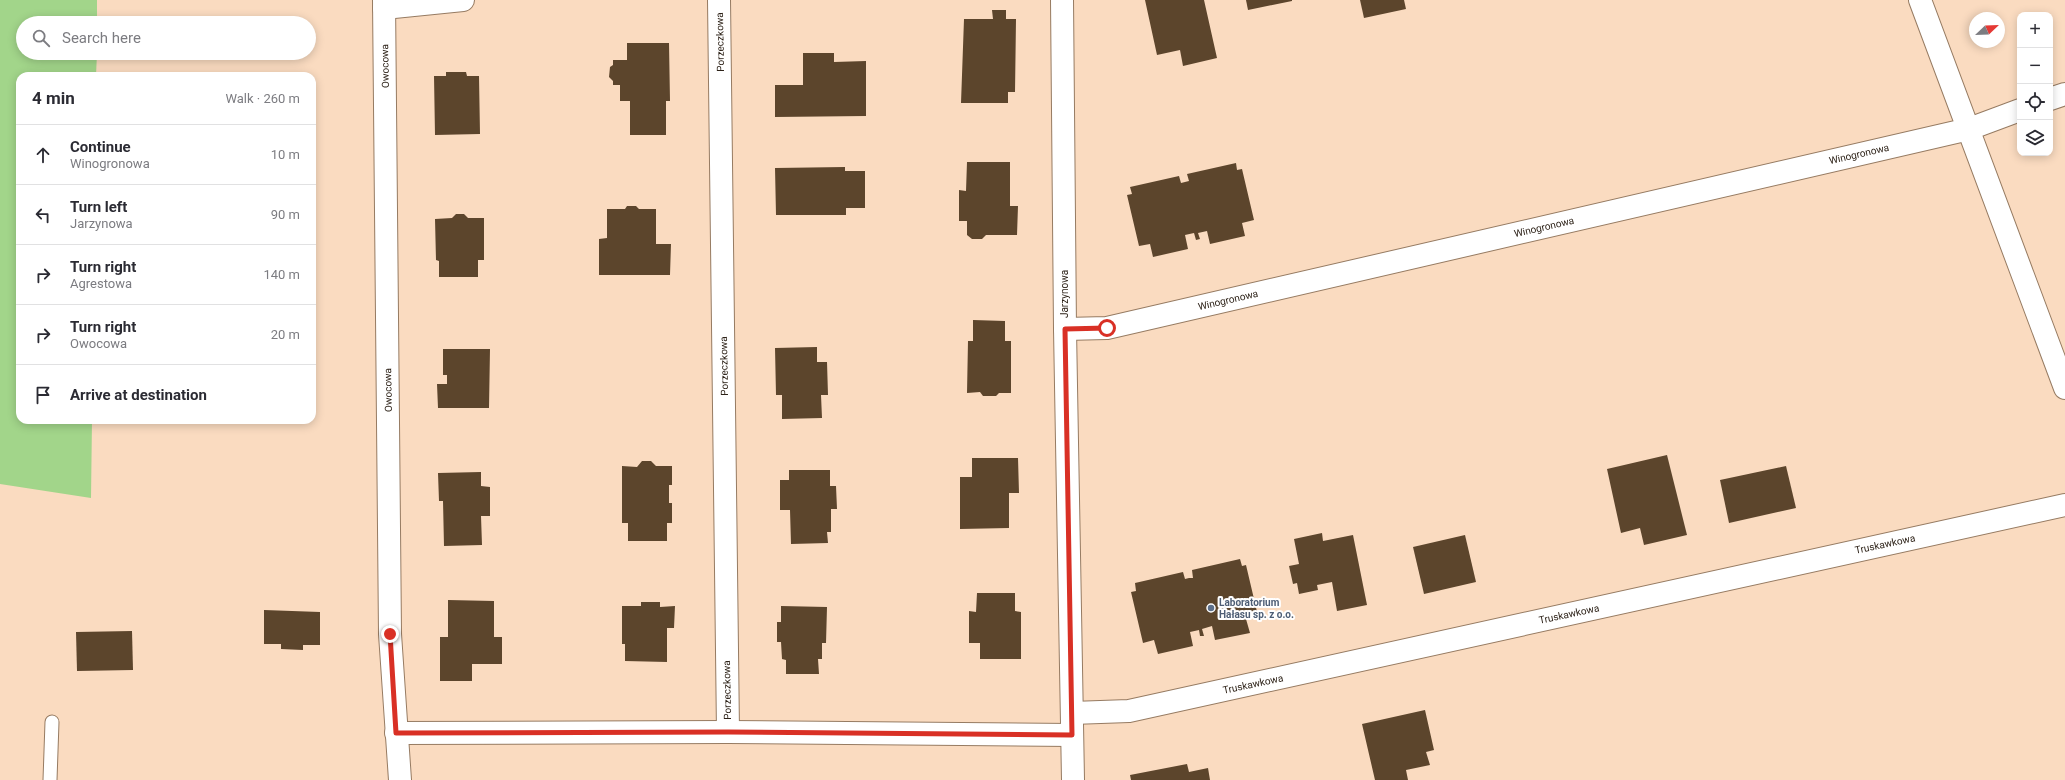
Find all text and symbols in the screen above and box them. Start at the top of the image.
street label: Porzeczkowa [714,12,726,72]
north arrow [1969,12,2005,48]
map controls [2017,12,2053,156]
button: + [2017,12,2053,48]
search box [16,16,316,60]
icon: search [30,27,52,49]
text: Search here [62,29,141,47]
street label: Owocowa [379,44,391,88]
button: − [2017,48,2053,84]
button: locate [2017,84,2053,120]
text: 4 min [32,88,75,108]
text: Walk · 260 m [225,91,300,106]
button: layers [2017,120,2053,156]
text: Continue [70,138,131,156]
street label: Winogronowa [1828,142,1890,166]
icon: ahead [32,144,54,166]
text: 10 m [271,147,300,162]
text: Winogronowa [70,156,150,171]
text: Turn left [70,198,127,216]
icon: left [32,204,54,226]
text: 90 m [271,207,300,222]
street label: Winogronowa [1513,215,1575,239]
text: Jarzynowa [70,216,133,231]
text: Turn right [70,258,136,276]
icon: right [32,264,54,286]
text: 140 m [263,267,300,282]
street label: Jarzynowa [1059,270,1070,318]
text: Agrestowa [70,276,132,291]
street label: Winogronowa [1197,288,1259,312]
text: Turn right [70,318,136,336]
route start [1098,319,1116,337]
icon: right [32,324,54,346]
text: 20 m [271,327,300,342]
text: Owocowa [70,336,127,351]
street label: Porzeczkowa [718,336,730,396]
street label: Owocowa [382,368,394,412]
icon: arrive [32,384,54,406]
text: Arrive at destination [70,386,207,404]
street label: Truskawkowa [1854,532,1916,556]
place label: Laboratorium Hałasu sp. z o.o. [1219,597,1294,620]
street label: Truskawkowa [1538,602,1600,626]
marker: Laboratorium Hałasu sp. z o.o. [1206,603,1216,613]
route end [381,625,399,643]
street label: Porzeczkowa [721,660,733,720]
street label: Truskawkowa [1222,672,1284,696]

